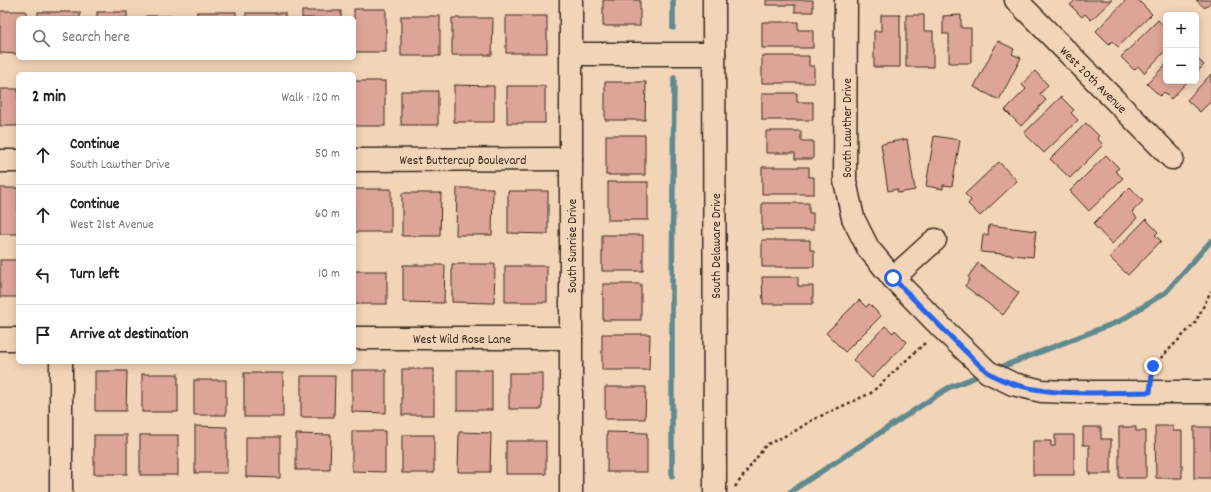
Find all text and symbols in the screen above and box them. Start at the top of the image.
map controls [1163,12,1199,84]
button: + [1163,12,1199,48]
search box [16,16,356,60]
icon: search [30,27,52,49]
text: Search here [62,27,130,49]
street label: West 20th Avenue [1054,43,1130,119]
button: − [1163,48,1199,84]
street label: South Lawther Drive [839,78,858,178]
text: 2 min [32,86,66,110]
text: Walk · 120 m [282,89,340,108]
text: Continue [70,134,119,156]
icon: ahead [32,144,54,166]
text: 50 m [315,145,340,164]
street label: West Buttercup Boulevard [400,152,526,171]
text: South Lawther Drive [70,156,170,175]
street label: South Delaware Drive [708,193,727,299]
text: Continue [70,194,119,216]
street label: South Sunrise Drive [564,198,583,293]
icon: ahead [32,204,54,226]
text: 60 m [315,205,340,224]
text: West 21st Avenue [70,216,154,235]
icon: left [32,264,54,286]
text: Turn left [70,264,119,286]
text: 10 m [318,265,340,284]
route start [884,269,902,287]
icon: arrive [32,324,54,346]
text: Arrive at destination [70,324,188,346]
street label: West Wild Rose Lane [413,331,511,350]
route end [1144,357,1162,375]

